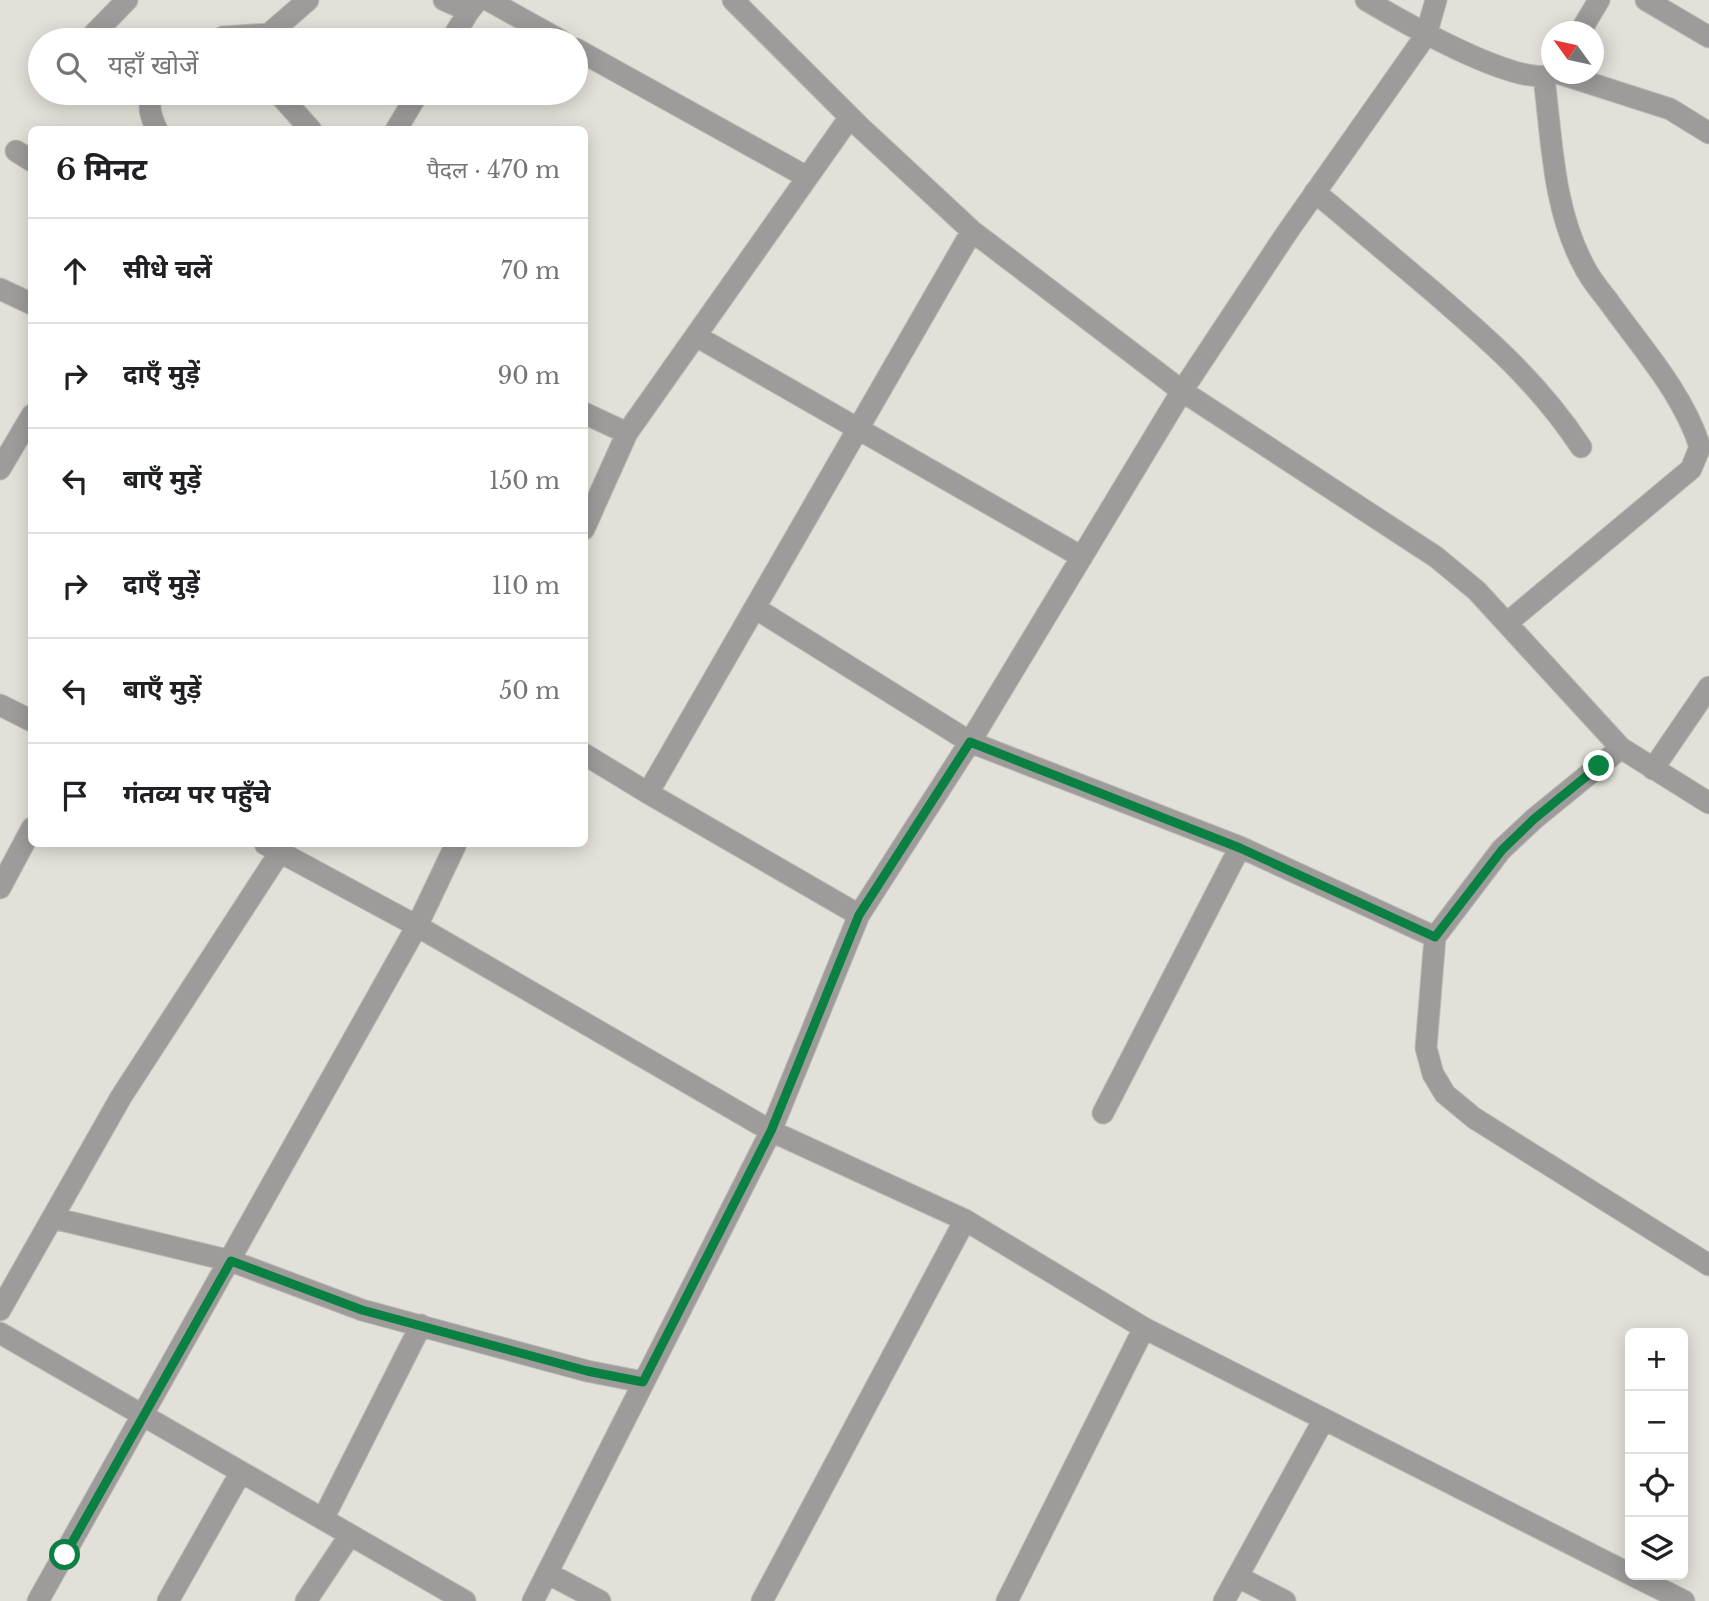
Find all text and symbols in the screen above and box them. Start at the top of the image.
north arrow [1541,21,1604,84]
search box [28,28,588,105]
icon: search [52,48,90,86]
text: यहाँ खोजें [108,49,198,81]
text: 6 मिनट [56,151,147,188]
text: पैदल · 470 m [427,156,560,184]
icon: ahead [56,252,94,290]
text: सीधे चलें [123,253,212,285]
text: 70 m [501,257,560,285]
icon: right [56,357,94,395]
text: दाएँ मुड़ें [123,358,200,390]
text: 90 m [498,362,560,390]
icon: left [56,462,94,500]
text: बाएँ मुड़ें [123,463,201,495]
text: 150 m [489,467,560,495]
icon: right [56,567,94,605]
text: दाएँ मुड़ें [123,568,200,600]
text: 110 m [492,572,560,600]
icon: left [56,672,94,710]
text: बाएँ मुड़ें [123,673,201,705]
text: 50 m [499,677,560,705]
route end [1583,750,1614,781]
icon: arrive [56,777,94,815]
text: गंतव्य पर पहुँचे [123,778,271,810]
map controls [1625,1328,1688,1580]
button: + [1625,1328,1688,1391]
button: − [1625,1391,1688,1454]
button: locate [1625,1454,1688,1517]
button: layers [1625,1517,1688,1580]
route start [49,1539,80,1570]

